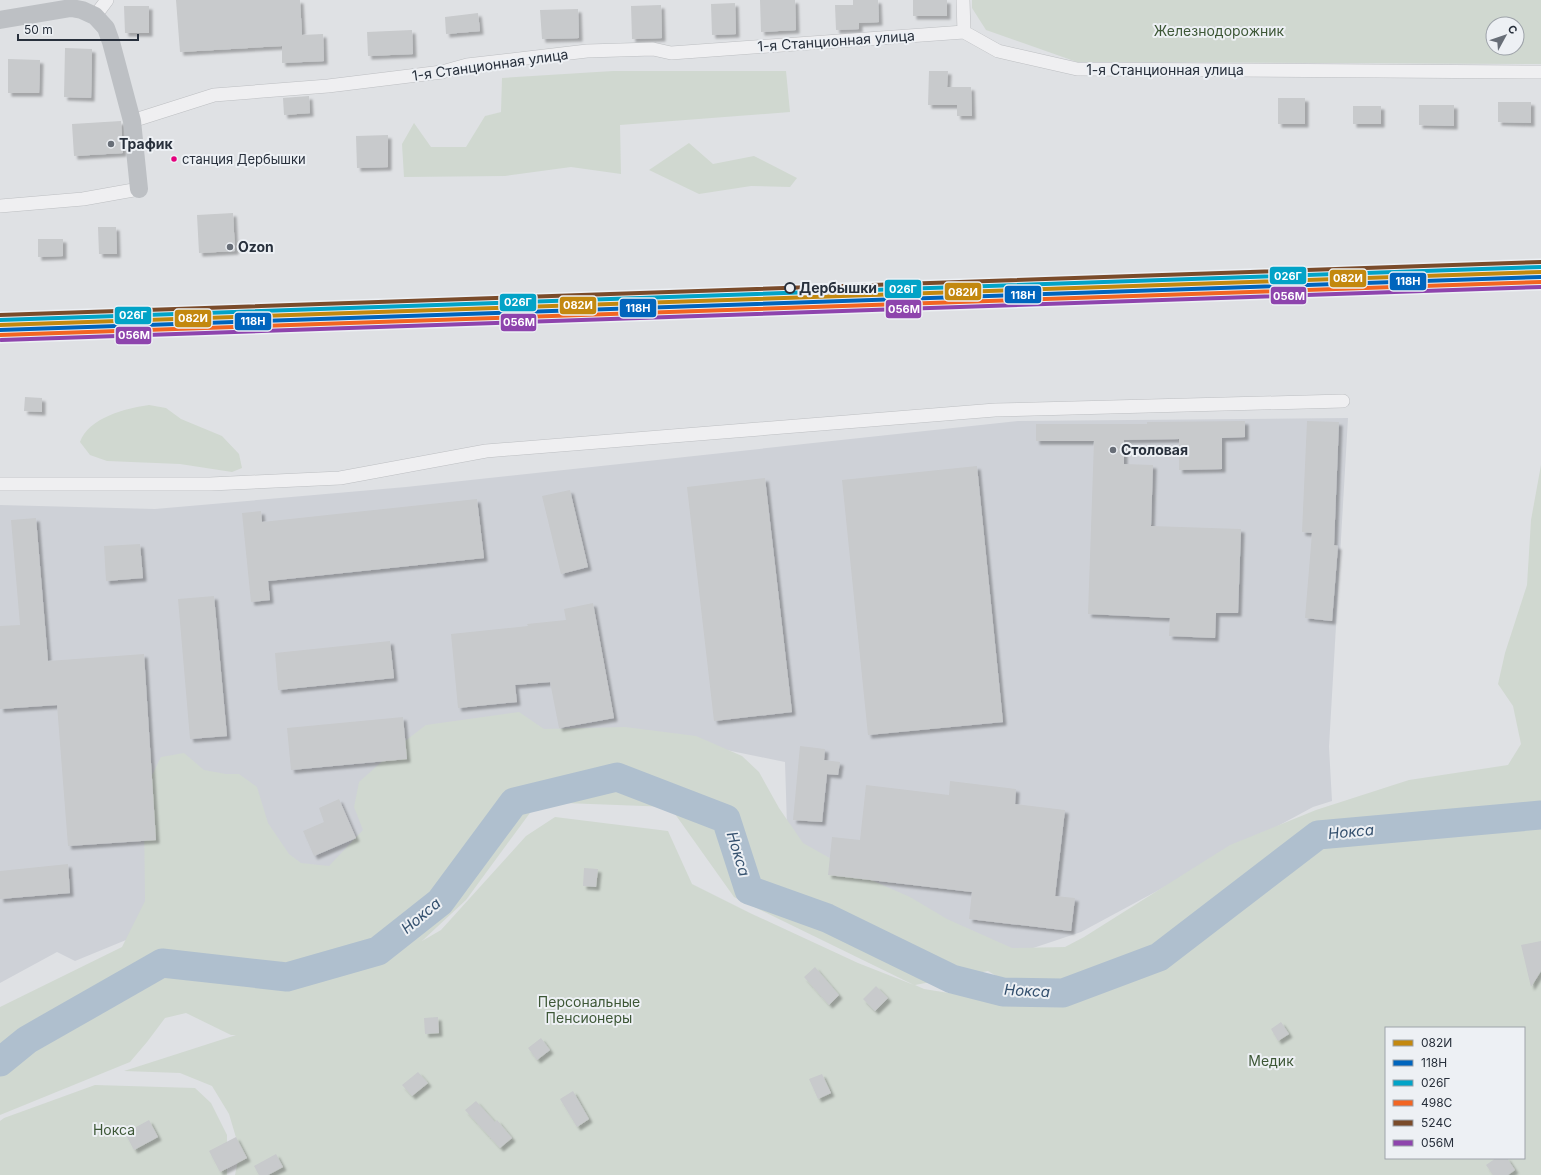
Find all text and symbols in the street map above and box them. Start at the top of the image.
scale bar [18,16,138,42]
north arrow [1485,16,1525,56]
text: 50 m [24,22,53,37]
park label: Железнодорожник [1154,22,1285,39]
text: С [1505,22,1521,37]
street label: 1-я Станционная улица [757,27,915,54]
street label: 1-я Станционная улица [411,45,569,84]
street label: 1-я Станционная улица [1086,61,1244,78]
place label: Трафик [119,135,173,152]
marker: Трафик [106,139,116,149]
place label: станция Дербышки [182,151,306,167]
marker: станция Дербышки [169,154,179,164]
place label: Ozon [238,238,274,255]
marker: Ozon [225,242,235,252]
line badge: 026Г [1269,266,1307,285]
text: 026Г [1274,269,1302,283]
line badge: 082И [1329,269,1367,288]
text: 082И [1333,271,1363,285]
line badge: 118Н [1389,272,1427,291]
text: 118Н [1396,274,1420,288]
place label: Дербышки [799,279,877,296]
line badge: 026Г [884,279,922,299]
marker: Дербышки [784,282,796,294]
text: 026Г [889,282,917,296]
line badge: 082И [944,282,982,301]
text: 082И [948,285,978,299]
line badge: 118Н [1004,285,1042,304]
line badge: 056М [1270,286,1307,305]
text: 118Н [1011,288,1035,302]
text: 056М [1273,289,1305,303]
line badge: 026Г [499,293,537,312]
text: 026Г [504,295,532,309]
line badge: 082И [559,296,597,315]
text: 082И [563,298,593,312]
line badge: 118Н [619,298,657,318]
line badge: 056М [885,299,922,319]
text: 118Н [626,301,650,315]
text: 056М [888,302,920,316]
line badge: 026Г [114,306,152,325]
text: 026Г [119,308,147,322]
line badge: 082И [174,309,212,328]
text: 082И [178,311,208,325]
line badge: 118Н [234,312,272,331]
line badge: 056М [500,313,537,332]
text: 118Н [241,314,265,328]
text: 056М [503,315,535,329]
line badge: 056М [115,326,152,345]
text: 056М [118,328,150,342]
place label: Столовая [1121,441,1188,458]
marker: Столовая [1108,445,1118,455]
water label: Нокса [1327,820,1375,843]
water label: Нокса [723,829,754,879]
water label: Нокса [397,894,444,938]
water label: Нокса [1004,980,1050,1001]
park label: Персональные Пенсионеры [538,993,640,1026]
legend [1385,1027,1525,1159]
text: 082И [1421,1035,1452,1050]
park label: Медик [1248,1052,1294,1069]
text: 118Н [1421,1055,1447,1070]
text: 026Г [1421,1075,1450,1090]
text: 498С [1421,1095,1453,1110]
text: 524С [1421,1115,1452,1130]
park label: Нокса [93,1121,135,1138]
text: 056М [1421,1135,1454,1150]

